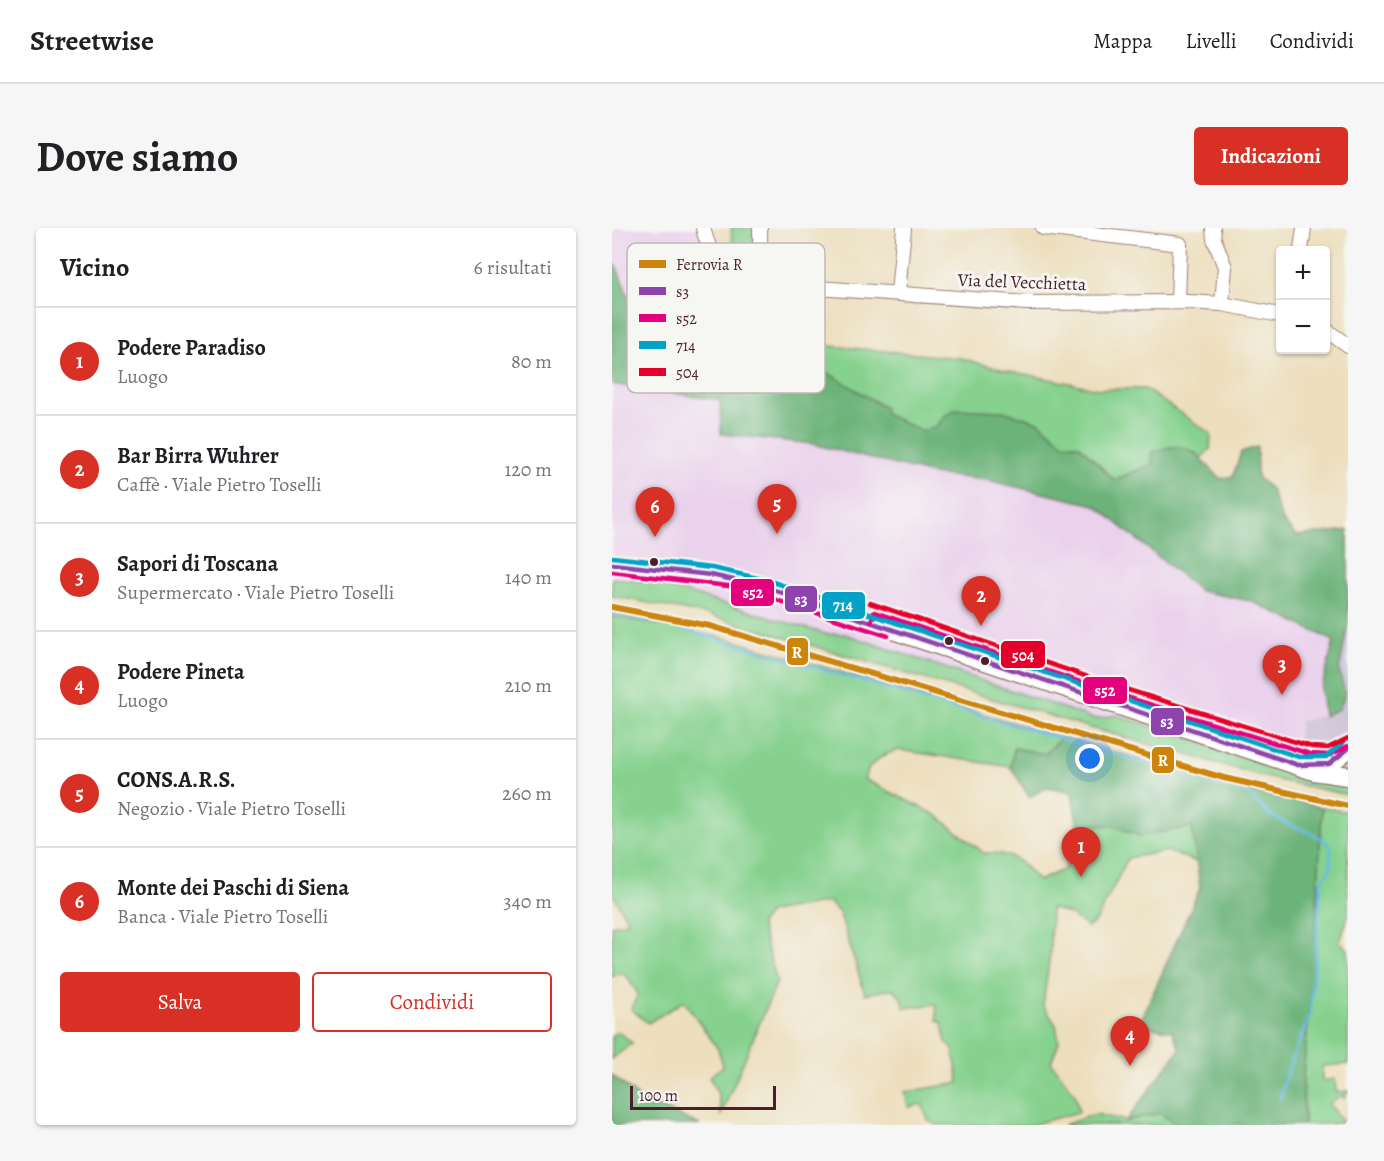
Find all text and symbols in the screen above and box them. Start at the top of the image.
text: Streetwise [30,22,154,60]
text: Mappa [1093,27,1152,55]
text: Livelli [1185,27,1237,55]
text: Condividi [1270,27,1354,55]
button: Indicazioni [1194,127,1348,185]
text: Dove siamo [36,128,238,185]
legend [627,243,825,393]
map controls [1276,246,1330,354]
button: + [1276,246,1330,300]
text: Vicino [60,250,129,285]
text: 6 risultati [474,254,552,281]
text: Ferrovia R [676,254,743,276]
street label: Via del Vecchietta [956,268,1087,296]
text: s3 [676,281,689,303]
button: − [1276,300,1330,354]
text: s52 [676,308,697,330]
text: Podere Paradiso [117,333,266,363]
text: 714 [676,335,695,357]
text: 1 [76,348,83,375]
text: 80 m [511,348,552,375]
text: 504 [676,362,699,384]
text: Luogo [117,363,168,390]
text: Bar Birra Wuhrer [117,441,279,471]
text: 2 [75,456,84,483]
text: 120 m [504,456,552,483]
text: Caffè · Viale Pietro Toselli [117,471,322,498]
pin: 5 [758,484,796,534]
pin: 6 [636,488,675,537]
text: Sapori di Toscana [117,549,278,579]
unlabelled marker [648,556,660,568]
text: 3 [75,564,84,591]
text: 140 m [505,564,552,591]
pin: 2 [962,576,1000,626]
line badge: s52 [730,578,775,607]
text: Supermercato · Viale Pietro Toselli [117,579,394,606]
text: s52 [742,582,764,604]
line badge: s3 [784,585,818,613]
text: s3 [794,589,808,611]
line badge: 714 [821,591,866,620]
text: 714 [833,595,854,617]
unlabelled marker [943,635,955,647]
line badge: R [786,637,809,666]
line badge: 504 [1000,640,1046,669]
text: R [792,642,803,664]
text: 504 [1012,645,1035,667]
pin: 3 [1262,646,1302,695]
unlabelled marker [979,655,991,667]
text: Podere Pineta [117,657,245,687]
text: 4 [75,672,84,699]
text: 210 m [504,672,552,699]
line badge: s52 [1082,676,1128,705]
text: s52 [1094,680,1116,702]
text: Luogo [117,687,168,714]
line badge: s3 [1150,707,1185,736]
text: s3 [1160,711,1174,733]
your location [1075,744,1104,773]
line badge: R [1151,746,1175,774]
text: R [1158,750,1169,772]
text: CONS.A.R.S. [117,765,236,795]
text: 5 [75,780,84,807]
text: 260 m [502,780,552,807]
text: Negozio · Viale Pietro Toselli [117,795,346,822]
pin: 1 [1062,828,1100,877]
text: Monte dei Paschi di Siena [117,873,349,903]
text: 6 [75,888,84,915]
text: 340 m [503,888,552,915]
text: Banca · Viale Pietro Toselli [117,903,328,930]
button: Salva [60,972,300,1032]
button: Condividi [312,972,552,1032]
pin: 4 [1110,1016,1150,1066]
scale bar [630,1083,776,1110]
text: 100 m [639,1085,678,1107]

